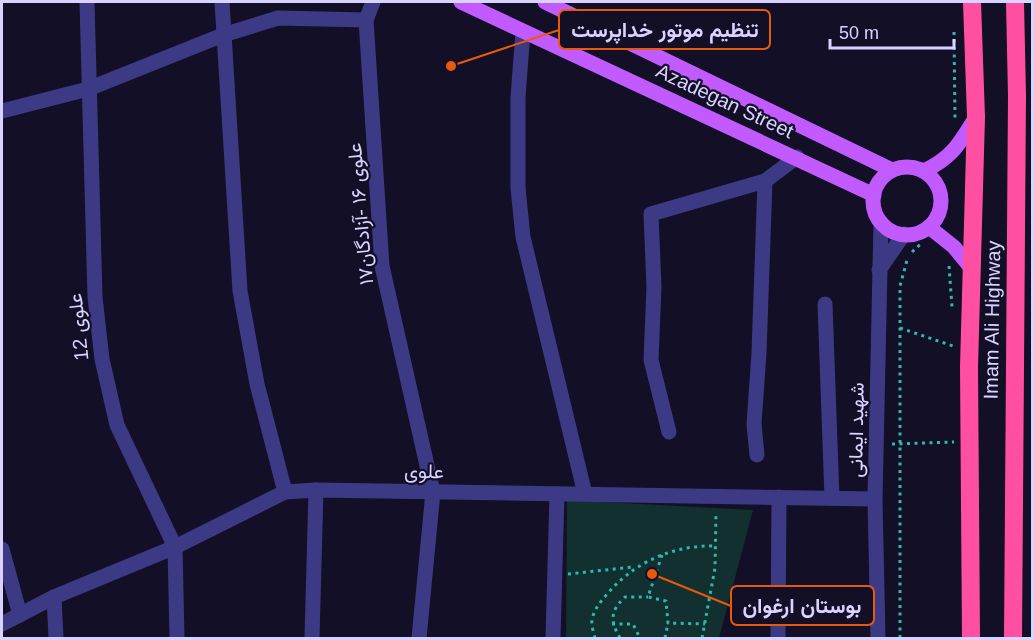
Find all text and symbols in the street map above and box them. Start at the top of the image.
callout: تنظیم موتور خداپرست [559,10,770,49]
scale bar [830,12,954,50]
text: تنظیم موتور خداپرست [571,18,759,44]
text: 50 m [839,23,879,43]
street label: Azadegan Street [653,60,798,143]
street label: علوی ۱۶ -آزادگان۱۷ [343,142,379,286]
street label: Imam Ali Highway [980,240,1004,400]
street label: علوی 12 [64,292,94,362]
street label: شهید ایمانی [844,382,870,478]
street label: علوی [404,460,444,484]
callout: بوستان ارغوان [731,586,874,625]
text: بوستان ارغوان [742,594,862,619]

